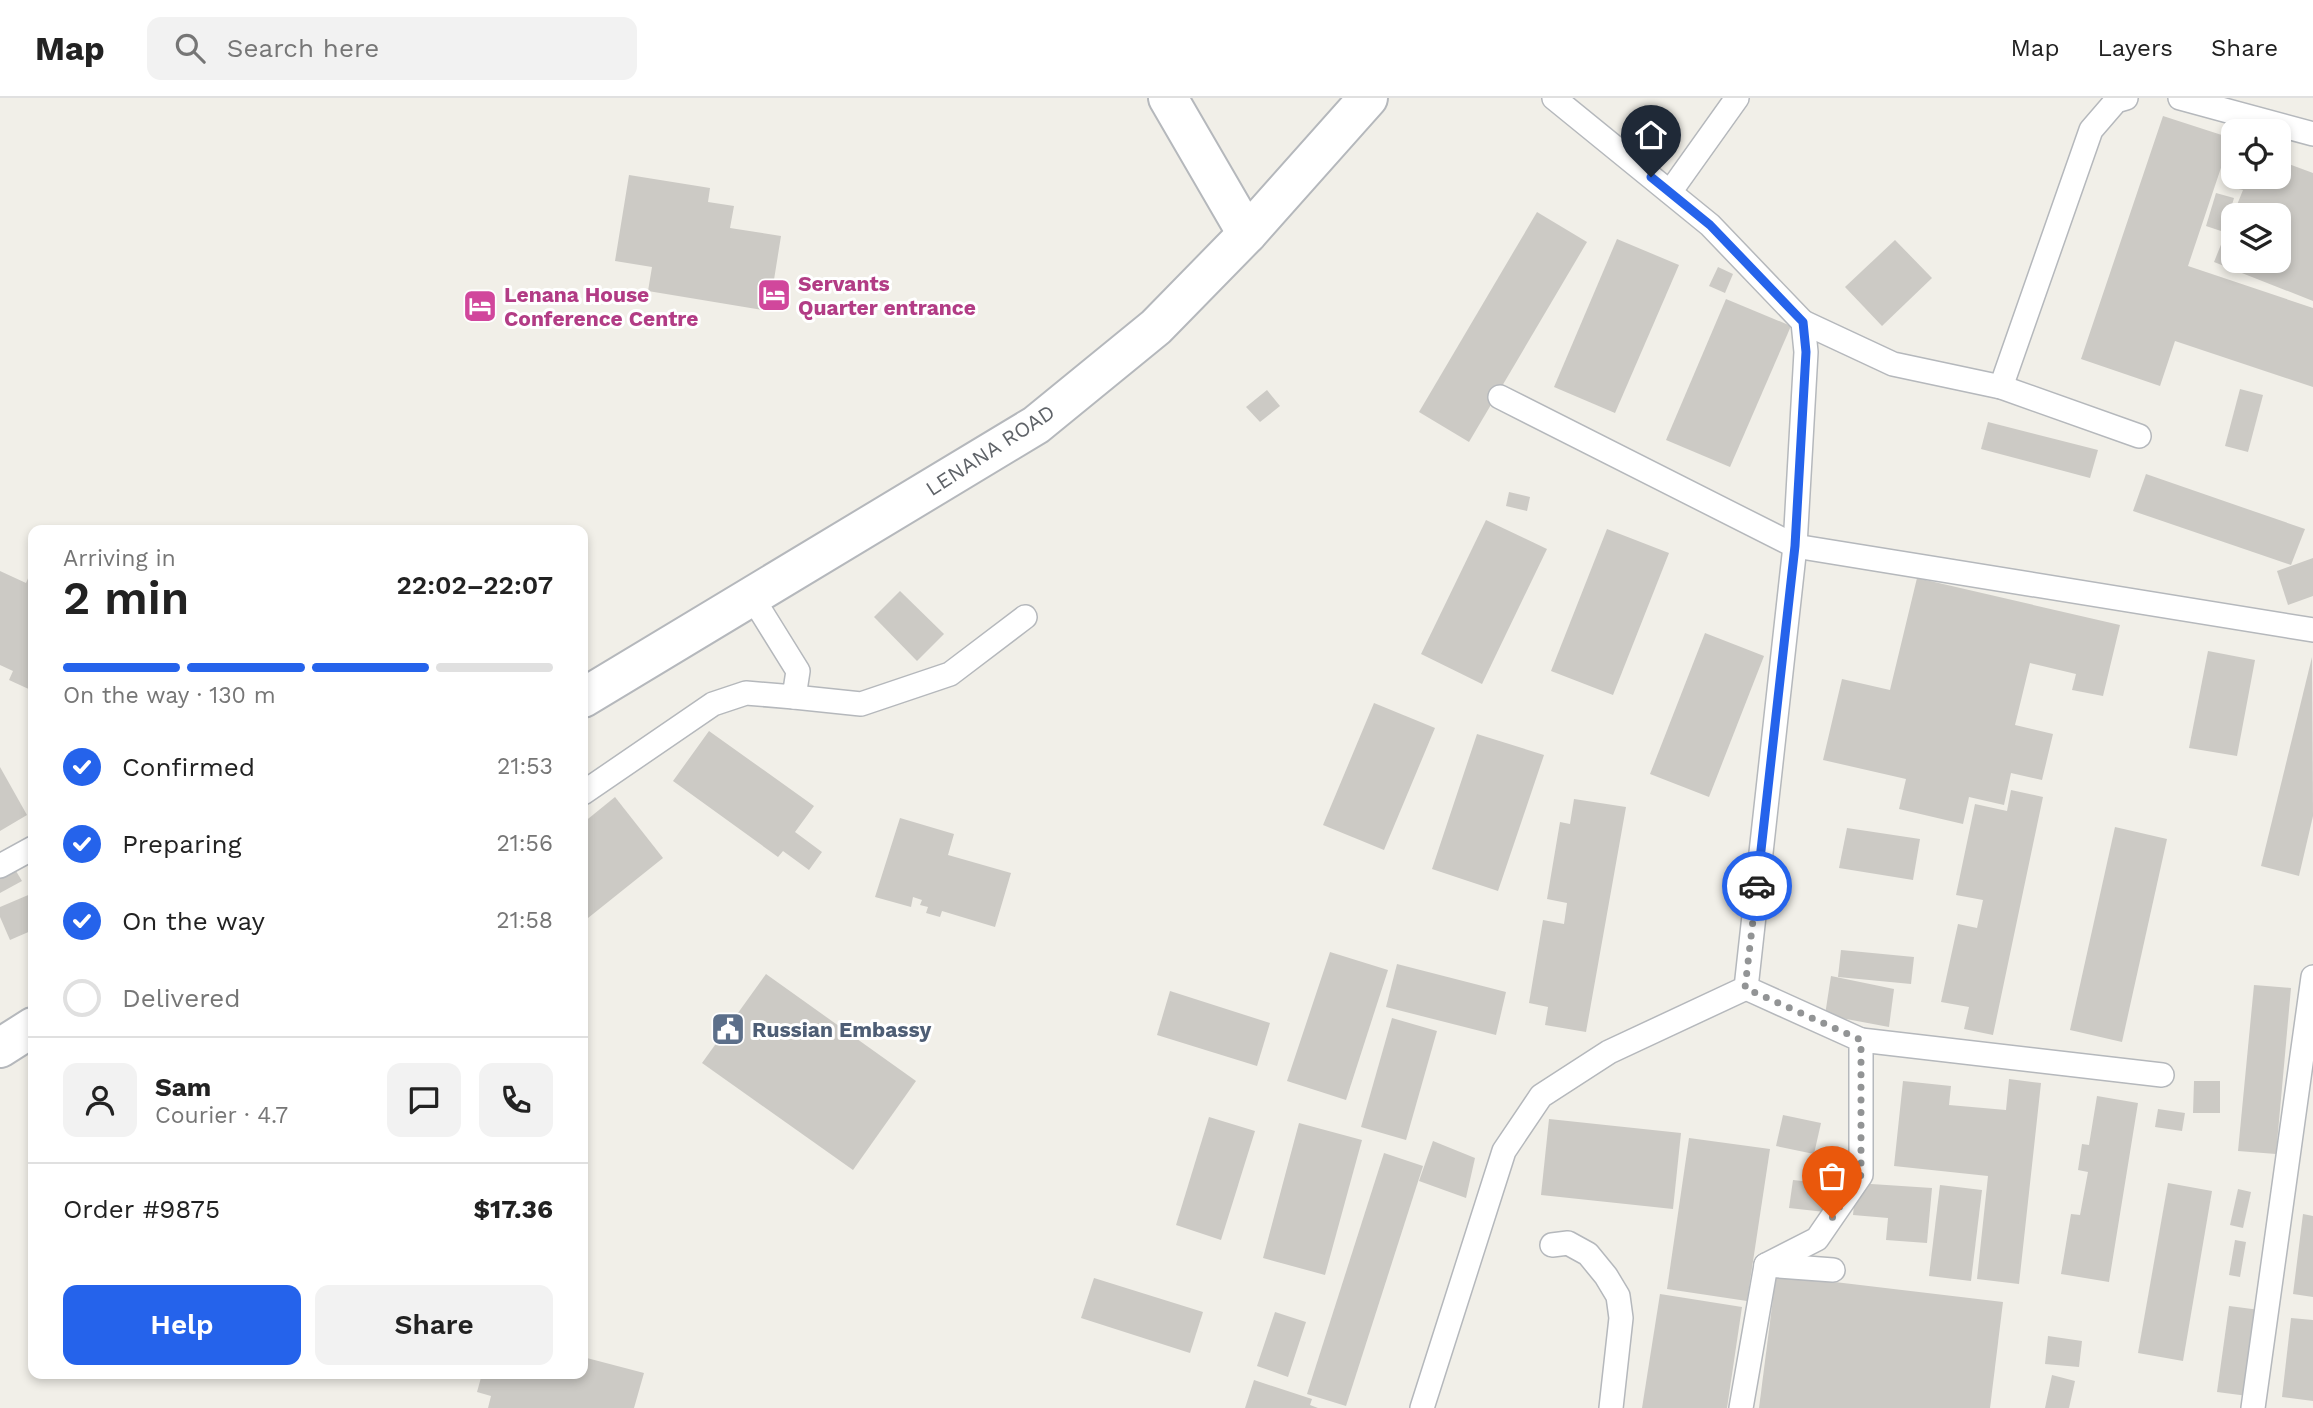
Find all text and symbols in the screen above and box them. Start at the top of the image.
search box [147,17,637,80]
text: Map [35,29,105,68]
icon: search [171,29,209,67]
text: Search here [227,33,379,63]
text: Map [2011,34,2059,62]
text: Layers [2097,34,2173,62]
text: Share [2211,34,2278,62]
pin [1621,105,1681,177]
icon: home [1632,116,1670,154]
map controls [2221,119,2291,273]
button: locate [2221,119,2291,189]
button: layers [2221,203,2291,273]
place label: Servants Quarter entrance [798,271,976,320]
hotel icon: Servants Quarter entrance [755,276,793,314]
place label: Lenana House Conference Centre [504,282,698,331]
hotel icon: Lenana House Conference Centre [461,287,499,325]
street label: LENANA ROAD [921,399,1059,501]
text: Arriving in [63,545,176,572]
text: 22:02–22:07 [397,570,553,600]
text: 2 min [63,571,189,625]
text: On the way · 130 m [63,682,276,709]
icon: check [63,748,101,786]
text: Confirmed [122,752,255,782]
text: 21:53 [497,753,553,780]
icon: check [63,825,101,863]
text: Preparing [122,829,242,859]
text: 21:56 [496,830,553,857]
courier [1722,851,1792,921]
icon: car [1738,867,1776,905]
icon: check [63,902,101,940]
text: On the way [122,906,265,936]
text: 21:58 [496,907,553,934]
text: Delivered [122,983,241,1013]
public building icon: Russian Embassy [709,1010,747,1048]
place label: Russian Embassy [752,1017,931,1042]
button: person [63,1063,137,1137]
button: chat [387,1063,461,1137]
button: phone [479,1063,553,1137]
text: Sam [155,1072,211,1102]
text: Courier · 4.7 [155,1102,288,1129]
pin [1802,1146,1862,1218]
icon: bag [1813,1157,1851,1195]
text: Order #9875 [63,1194,220,1224]
text: $17.36 [473,1194,553,1224]
button: Help [63,1285,301,1365]
button: Share [315,1285,553,1365]

